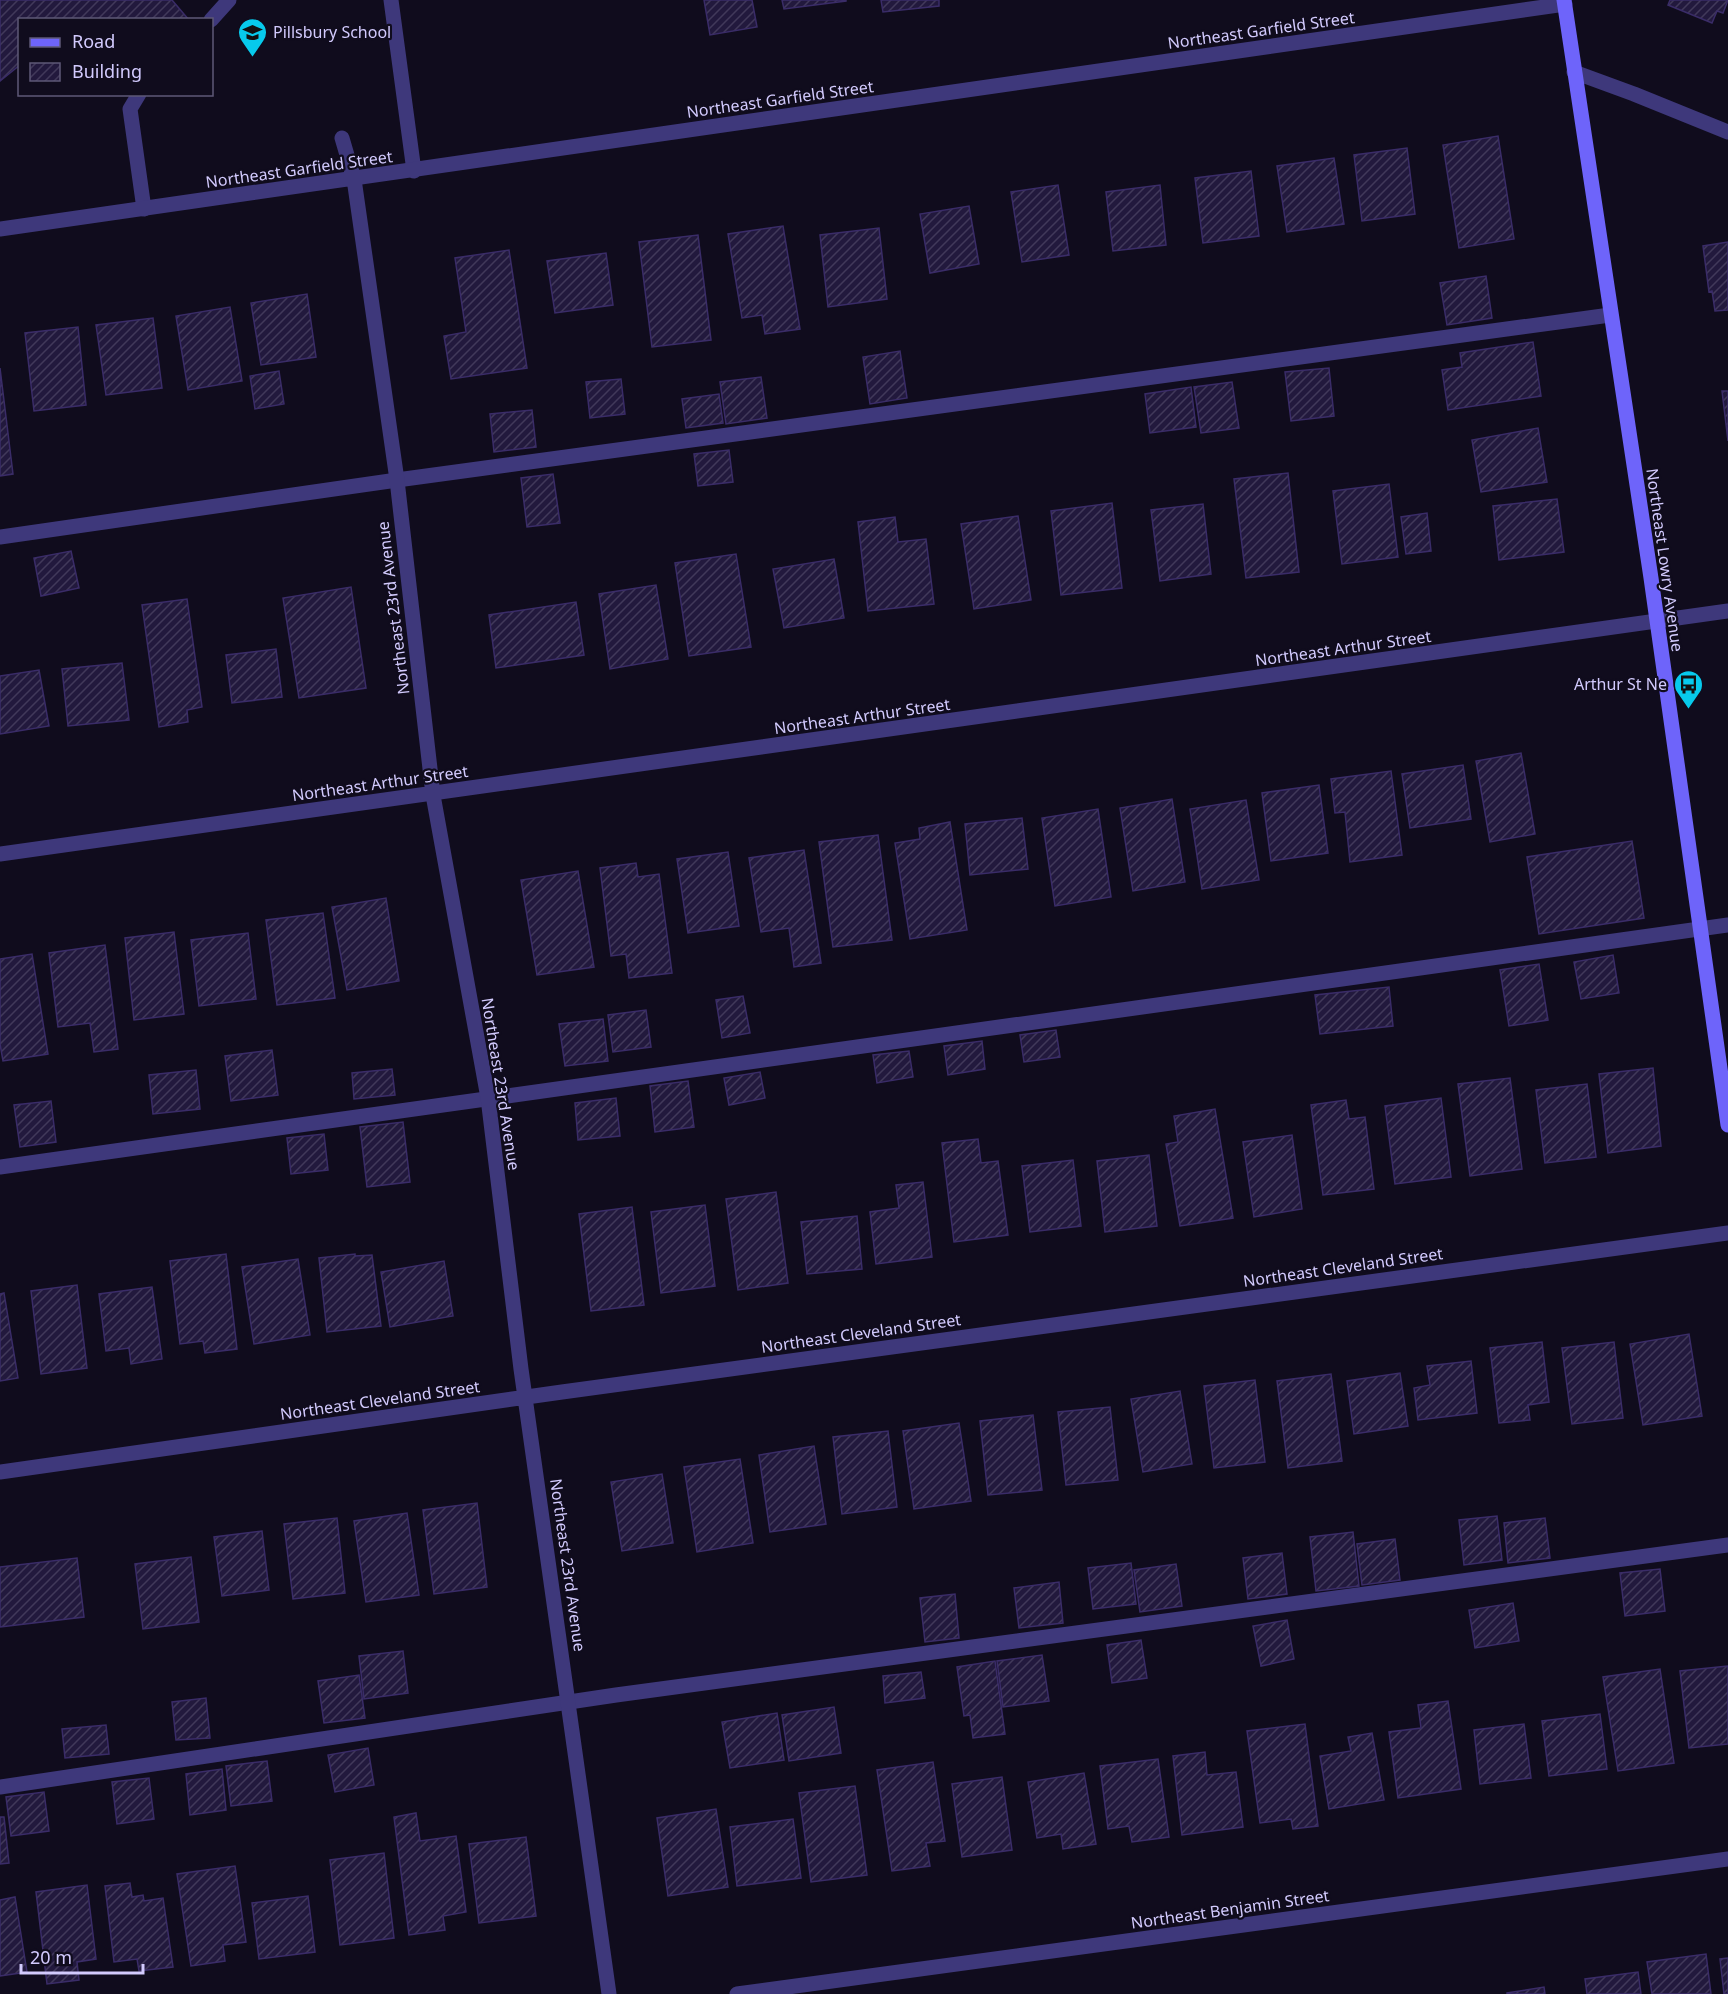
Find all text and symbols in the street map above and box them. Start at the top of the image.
street label: Northeast Garfield Street [1166,6,1356,54]
school or university icon: Pillsbury School [236,16,268,58]
legend [18,18,213,96]
place label: Pillsbury School [273,21,391,43]
text: Road [72,29,115,53]
text: Building [72,59,142,83]
street label: Northeast Garfield Street [685,75,875,123]
street label: Northeast Garfield Street [204,145,394,193]
street label: Northeast Lowry Avenue [1641,467,1689,653]
street label: Northeast 23rd Avenue [371,520,415,696]
street label: Northeast Arthur Street [1254,625,1433,671]
bus stop icon: Arthur St Ne [1672,668,1704,710]
place label: Arthur St Ne [1574,673,1667,695]
street label: Northeast Arthur Street [773,693,952,739]
street label: Northeast Arthur Street [291,760,470,806]
street label: Northeast 23rd Avenue [476,996,526,1172]
street label: Northeast Cleveland Street [1242,1242,1445,1292]
street label: Northeast Cleveland Street [760,1308,963,1358]
street label: Northeast Cleveland Street [279,1375,482,1425]
street label: Northeast 23rd Avenue [545,1477,591,1653]
street label: Northeast Benjamin Street [1129,1884,1331,1934]
scale bar [21,1937,142,1975]
text: 20 m [30,1945,72,1969]

